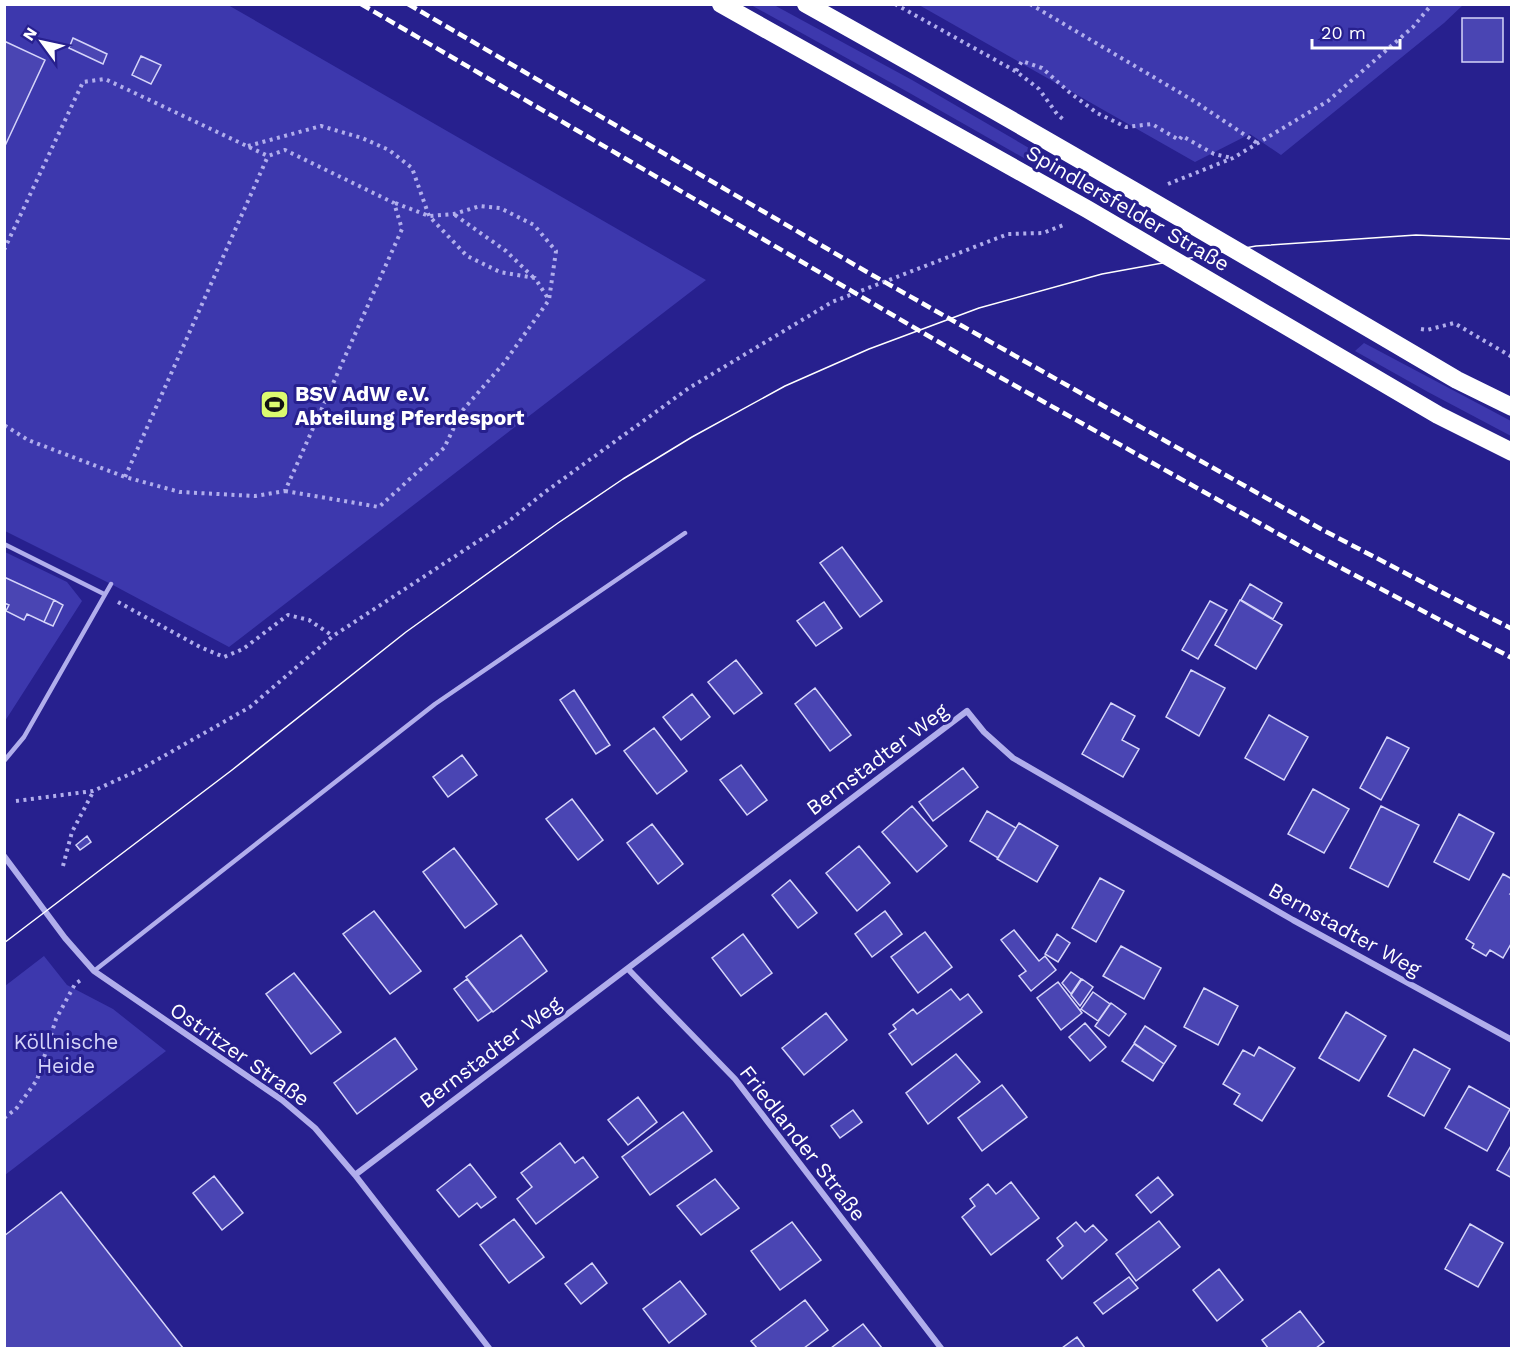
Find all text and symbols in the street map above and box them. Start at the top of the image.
north arrow [12,12,72,72]
scale bar [1312,12,1400,50]
text: 20 m [1321,22,1366,43]
text: N [19,24,41,44]
street label: Spindlersfelder Straße [1022,140,1234,276]
place label: BSV AdW e.V. Abteilung Pferdesport [295,381,524,430]
sports icon: BSV AdW e.V. Abteilung Pferdesport [258,389,290,421]
street label: Bernstadter Weg [801,697,953,820]
street label: Bernstadter Weg [1264,877,1426,982]
street label: Bernstadter Weg [414,990,566,1113]
street label: Ostritzer Straße [165,997,315,1111]
park label: Köllnische Heide [14,1029,118,1078]
street label: Friedlander Straße [734,1060,872,1226]

